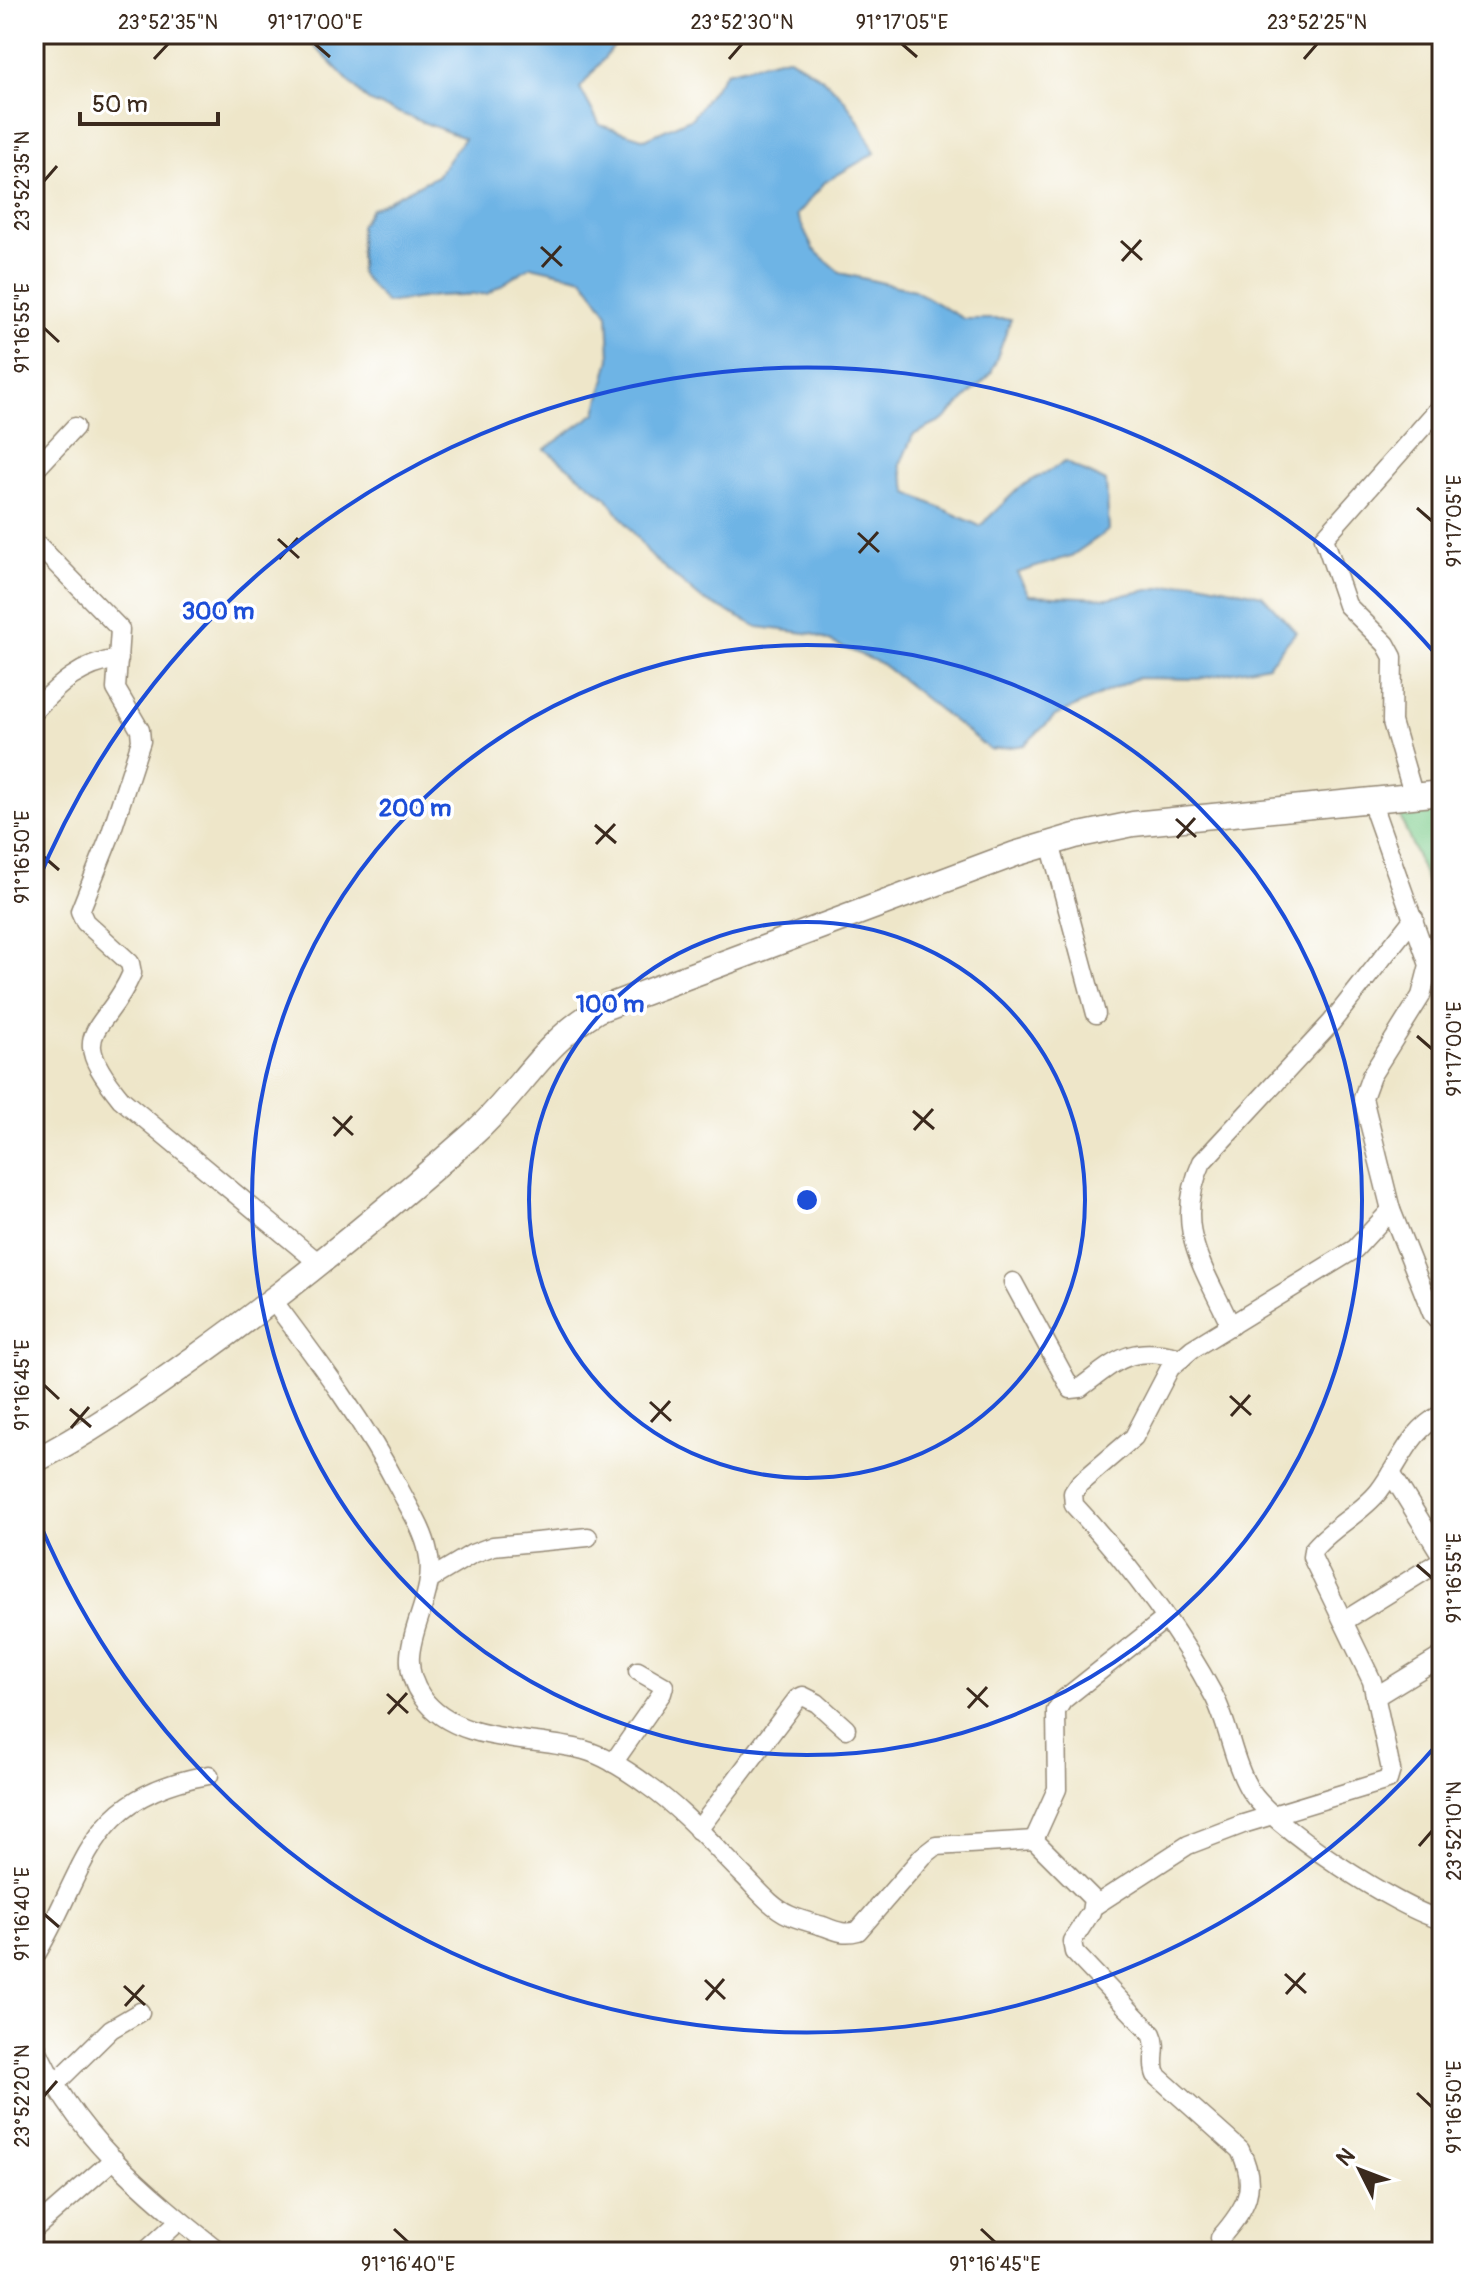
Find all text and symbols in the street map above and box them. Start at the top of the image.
text: 23°52'35"N [118,10,218,35]
text: 91°17'00"E [267,10,363,35]
text: 23°52'30"N [691,10,793,35]
text: 91°17'05"E [856,10,948,35]
text: 23°52'25"N [1267,10,1367,35]
scale bar [80,76,218,126]
text: 50 m [92,90,148,119]
text: 23°52'35"N [10,131,35,231]
text: 91°16'55"E [10,283,35,373]
text: 91°17'05"E [1442,475,1467,567]
text: 300 m [182,597,254,626]
text: 200 m [379,794,451,823]
text: 91°16'50"E [10,810,35,904]
text: 100 m [576,990,644,1019]
text: 91°17'00"E [1442,1001,1467,1097]
centre of rings [793,1186,821,1214]
text: 91°16'45"E [10,1339,35,1431]
text: 91°16'55"E [1442,1533,1467,1623]
text: 23°52'10"N [1442,1781,1467,1881]
text: 91°16'40"E [10,1867,35,1961]
text: 23°52'20"N [10,2045,35,2147]
text: 91°16'50"E [1442,2060,1467,2154]
north arrow [1320,2130,1400,2210]
text: N [1330,2142,1361,2172]
text: 91°16'40"E [361,2252,455,2277]
text: 91°16'45"E [949,2252,1041,2277]

